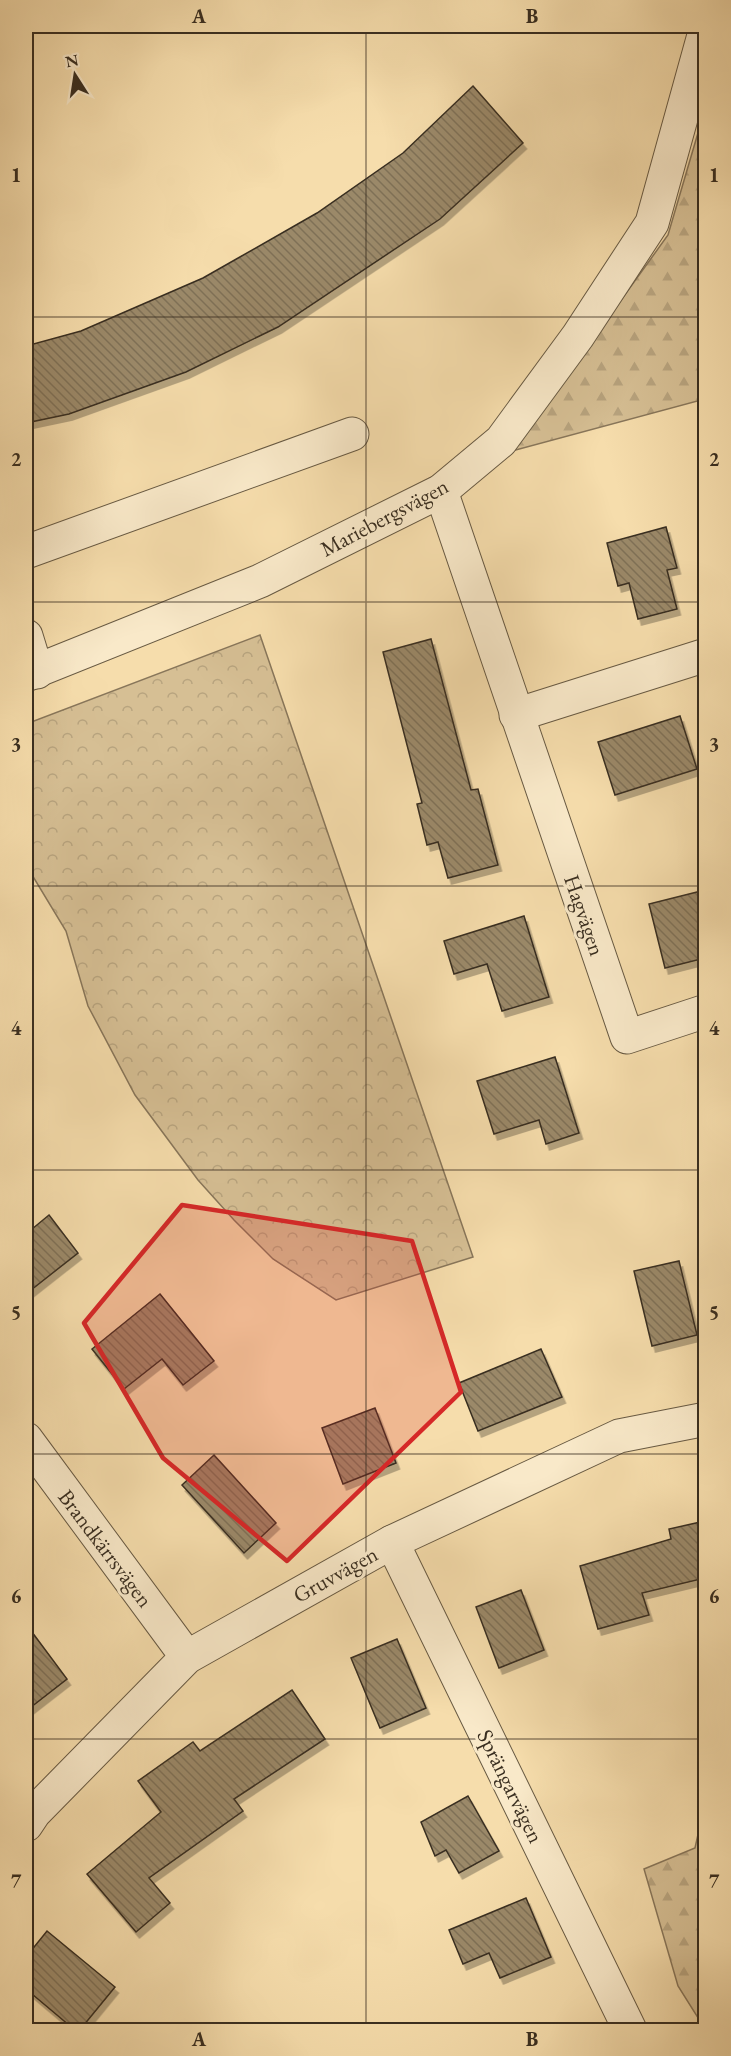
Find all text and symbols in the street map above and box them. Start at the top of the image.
text: A [191,3,207,29]
text: B [526,3,538,29]
north arrow [45,45,105,105]
text: N [63,49,81,72]
text: 1 [11,162,21,188]
text: 1 [709,162,719,188]
text: 2 [11,446,22,472]
text: 2 [709,446,720,472]
street label: Mariebergsvägen [315,471,454,563]
text: 3 [11,731,21,757]
text: 3 [709,731,719,757]
street label: Hagvägen [557,871,612,960]
text: 4 [11,1015,22,1041]
text: 4 [709,1015,720,1041]
text: 5 [11,1299,21,1325]
text: 5 [709,1299,719,1325]
street label: Brandkärrsvägen [52,1483,160,1613]
street label: Gruvvägen [288,1539,383,1610]
text: 6 [11,1583,22,1609]
text: 6 [709,1583,720,1609]
street label: Sprängarvägen [471,1725,551,1848]
text: 7 [11,1868,22,1894]
text: 7 [709,1868,720,1894]
text: A [191,2026,207,2052]
text: B [526,2026,538,2052]

